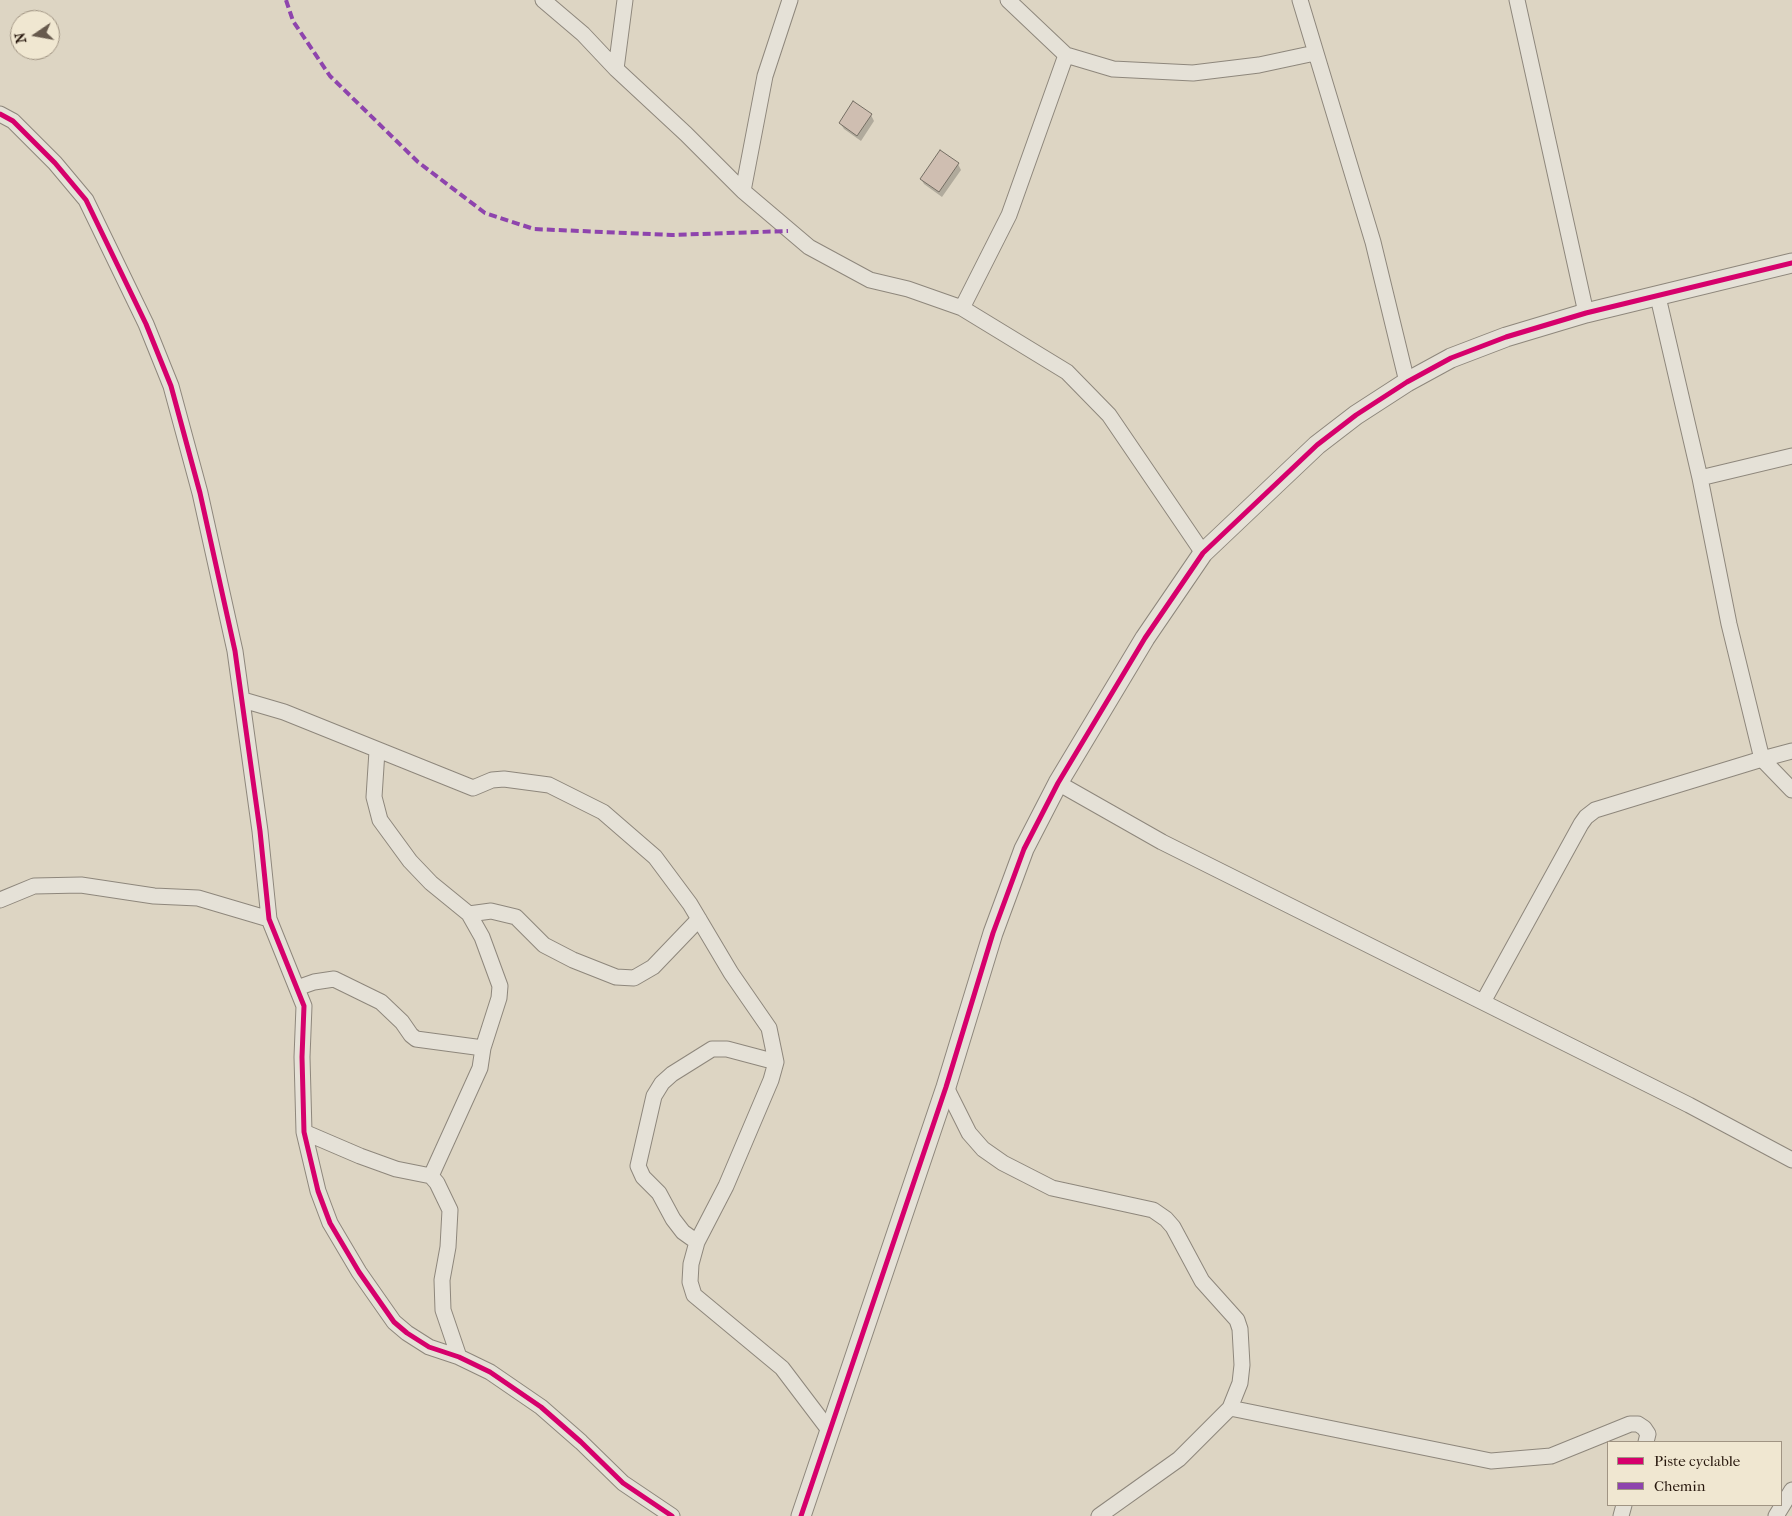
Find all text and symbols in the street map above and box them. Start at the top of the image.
north arrow [10,10,60,60]
text: N [11,31,30,45]
legend [1607,1441,1782,1506]
text: Piste cyclable [1654,1452,1740,1470]
text: Chemin [1654,1477,1705,1495]

